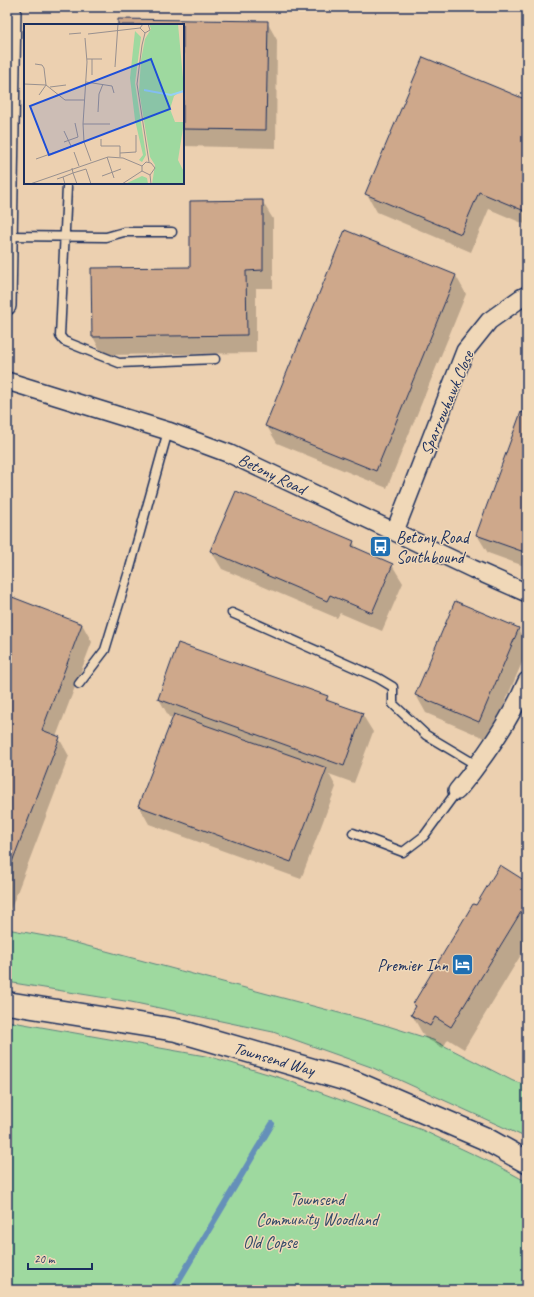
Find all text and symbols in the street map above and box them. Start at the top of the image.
inset map [24,24,184,184]
street label: Sparrowhawk Close [416,346,479,458]
street label: Betony Road [235,449,311,500]
place label: Betony Road Southbound [396,527,471,568]
bus stop icon: Betony Road Southbound [368,534,394,560]
hotel icon: Premier Inn [450,952,476,978]
place label: Premier Inn [377,955,448,976]
street label: Townsend Way [231,1037,318,1081]
park label: Townsend Community Woodland [256,1189,380,1230]
park label: Old Copse [243,1232,299,1253]
scale bar [28,1245,92,1271]
text: 20 m [34,1251,56,1267]

